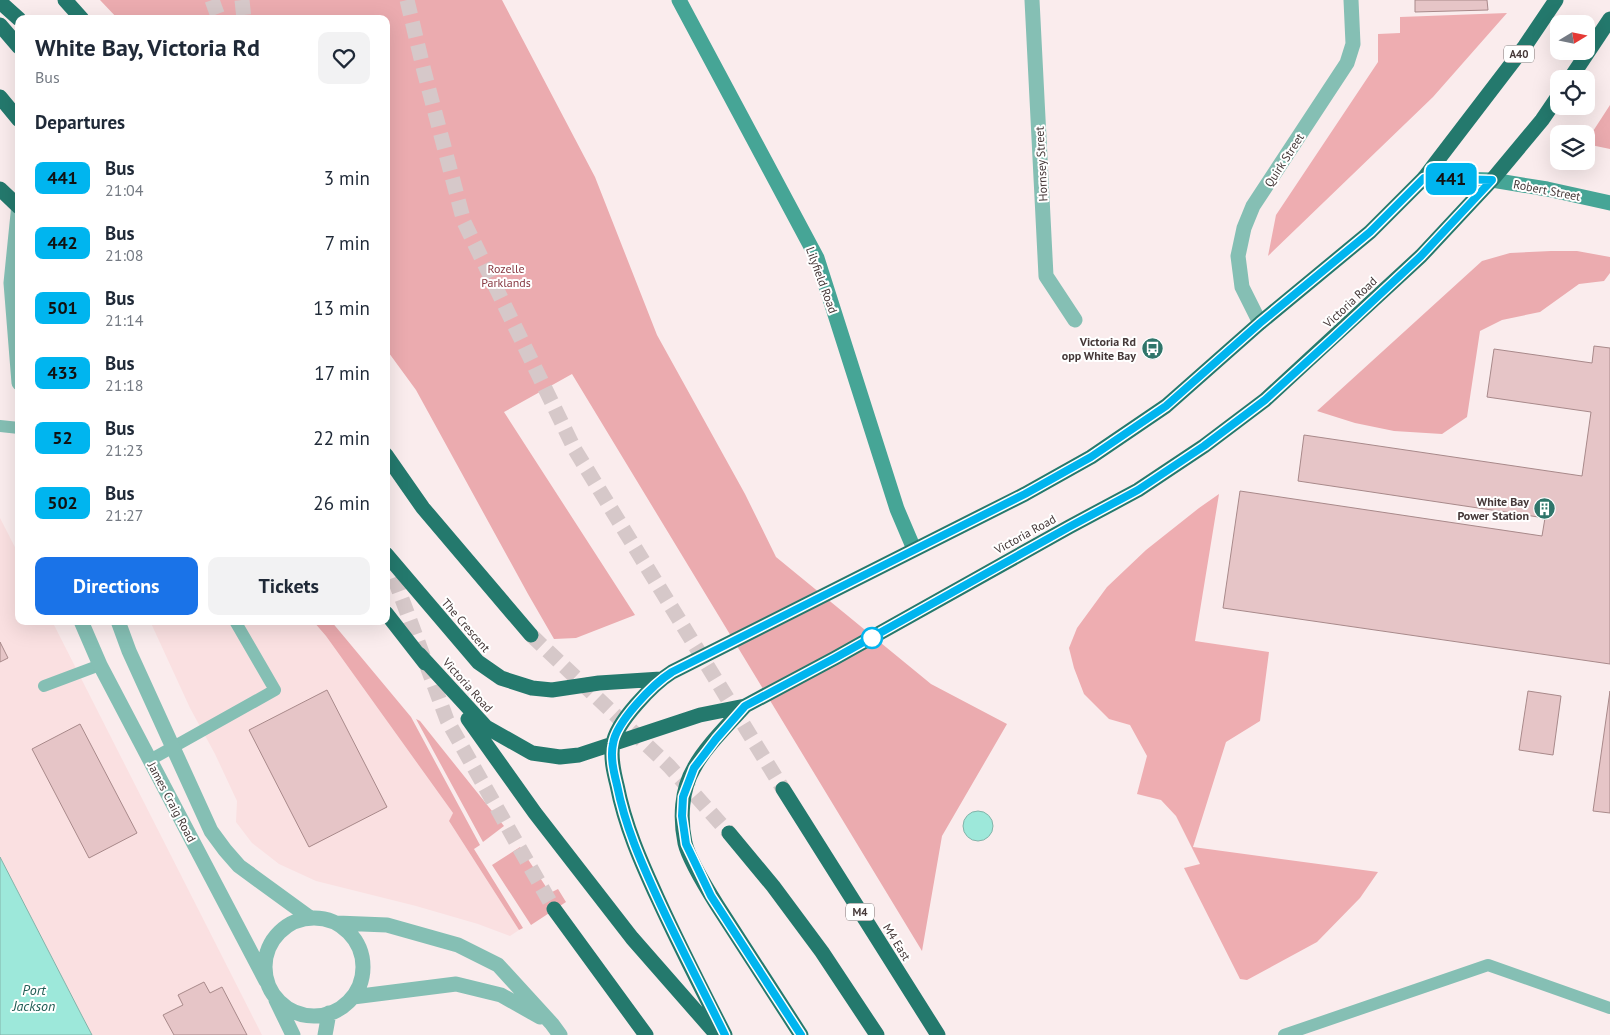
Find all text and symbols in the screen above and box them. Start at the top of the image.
north arrow [1550,15,1595,60]
map controls [1550,15,1595,170]
text: White Bay, Victoria Rd [35,32,260,63]
button: heart [318,32,370,84]
road number: A40 [1504,46,1534,62]
text: Bus [35,67,60,87]
button: locate [1550,70,1595,115]
text: Departures [35,110,125,134]
button: layers [1550,125,1595,170]
street label: Hornsey Street [1032,126,1050,202]
street label: Quirk Street [1261,130,1307,190]
text: Bus [105,156,134,180]
line badge: 441 [1422,163,1480,195]
text: 441 [47,166,78,189]
text: 3 min [324,166,370,190]
text: 441 [1436,167,1466,190]
street label: Robert Street [1512,176,1582,204]
text: 21:04 [105,180,143,200]
text: Bus [105,221,134,245]
text: 442 [47,231,78,254]
text: 7 min [325,231,370,255]
text: 21:08 [105,245,143,265]
street label: Lilyfield Road [803,245,841,315]
park label: Rozelle Parklands [481,261,531,290]
street label: Victoria Road [1319,273,1380,331]
text: Bus [105,286,134,310]
text: 501 [47,296,78,319]
text: 13 min [313,296,370,320]
text: 21:14 [105,310,143,330]
place label: Victoria Rd opp White Bay [1062,334,1136,363]
bus stop icon: Victoria Rd opp White Bay [1140,336,1164,360]
text: Bus [105,351,134,375]
text: 433 [47,361,78,384]
text: 17 min [314,361,370,385]
text: 21:18 [105,375,143,395]
text: Bus [105,416,134,440]
text: 52 [52,426,73,449]
text: 22 min [313,426,370,450]
text: 21:23 [105,440,143,460]
text: Bus [105,481,134,505]
text: 502 [47,491,78,514]
text: 26 min [313,491,370,515]
place label: White Bay Power Station [1457,494,1529,523]
building icon: White Bay Power Station [1533,496,1557,520]
text: 21:27 [105,505,143,525]
street label: Victoria Road [991,511,1058,557]
button: Directions [35,557,198,615]
button: Tickets [208,557,370,615]
street label: The Crescent [439,595,493,655]
unlabelled marker [861,627,883,649]
street label: Victoria Road [439,654,496,715]
street label: James Craig Road [144,759,199,845]
road number: M4 [846,904,874,920]
street label: M4 East [880,921,914,963]
water label: Port Jackson [12,981,55,1015]

